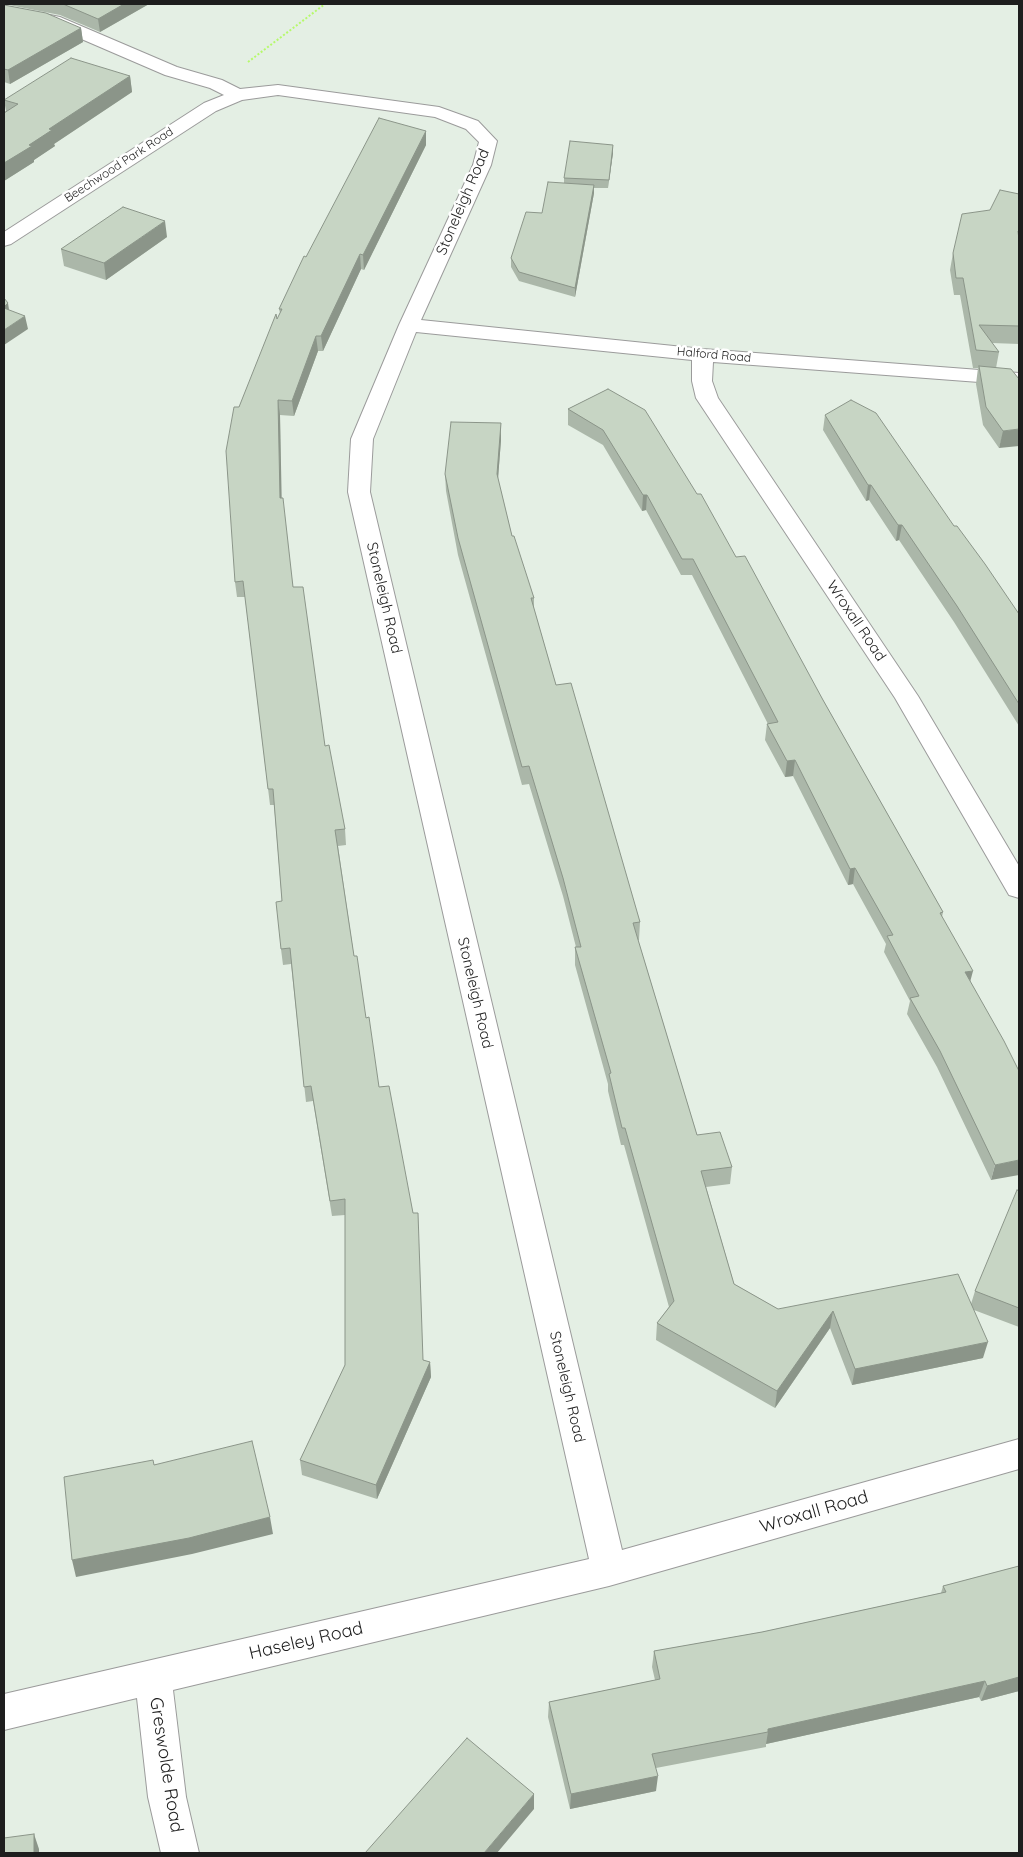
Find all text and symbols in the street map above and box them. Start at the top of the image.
street label: Beechwood Park Road [62,124,176,206]
street label: Stoneleigh Road [432,146,494,258]
street label: Halford Road [676,345,752,365]
street label: Stoneleigh Road [362,541,406,655]
street label: Wroxall Road [822,577,890,665]
street label: Stoneleigh Road [453,936,497,1050]
street label: Stoneleigh Road [545,1330,589,1444]
street label: Wroxall Road [757,1486,871,1538]
street label: Haseley Road [247,1617,365,1665]
street label: Greswolde Road [145,1696,187,1834]

